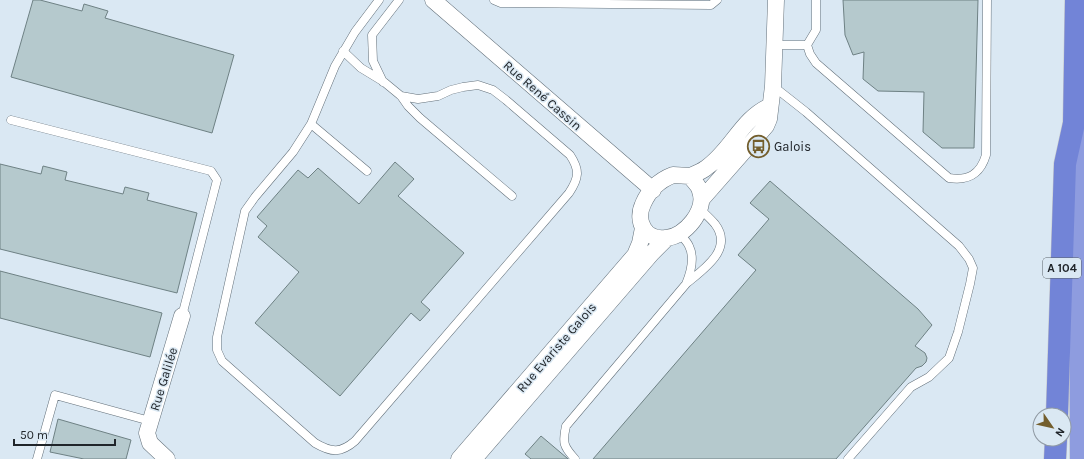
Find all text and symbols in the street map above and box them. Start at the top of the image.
street label: Rue René Cassin [501,57,585,133]
bus stop icon: Galois [745,133,771,159]
place label: Galois [774,139,811,154]
road number: A 104 [1043,258,1081,278]
street label: Rue Evariste Galois [513,299,599,395]
street label: Rue Galilée [147,345,180,413]
north arrow [1032,407,1072,447]
scale bar [14,421,115,447]
text: N [1052,425,1067,439]
text: 50 m [20,428,48,442]

